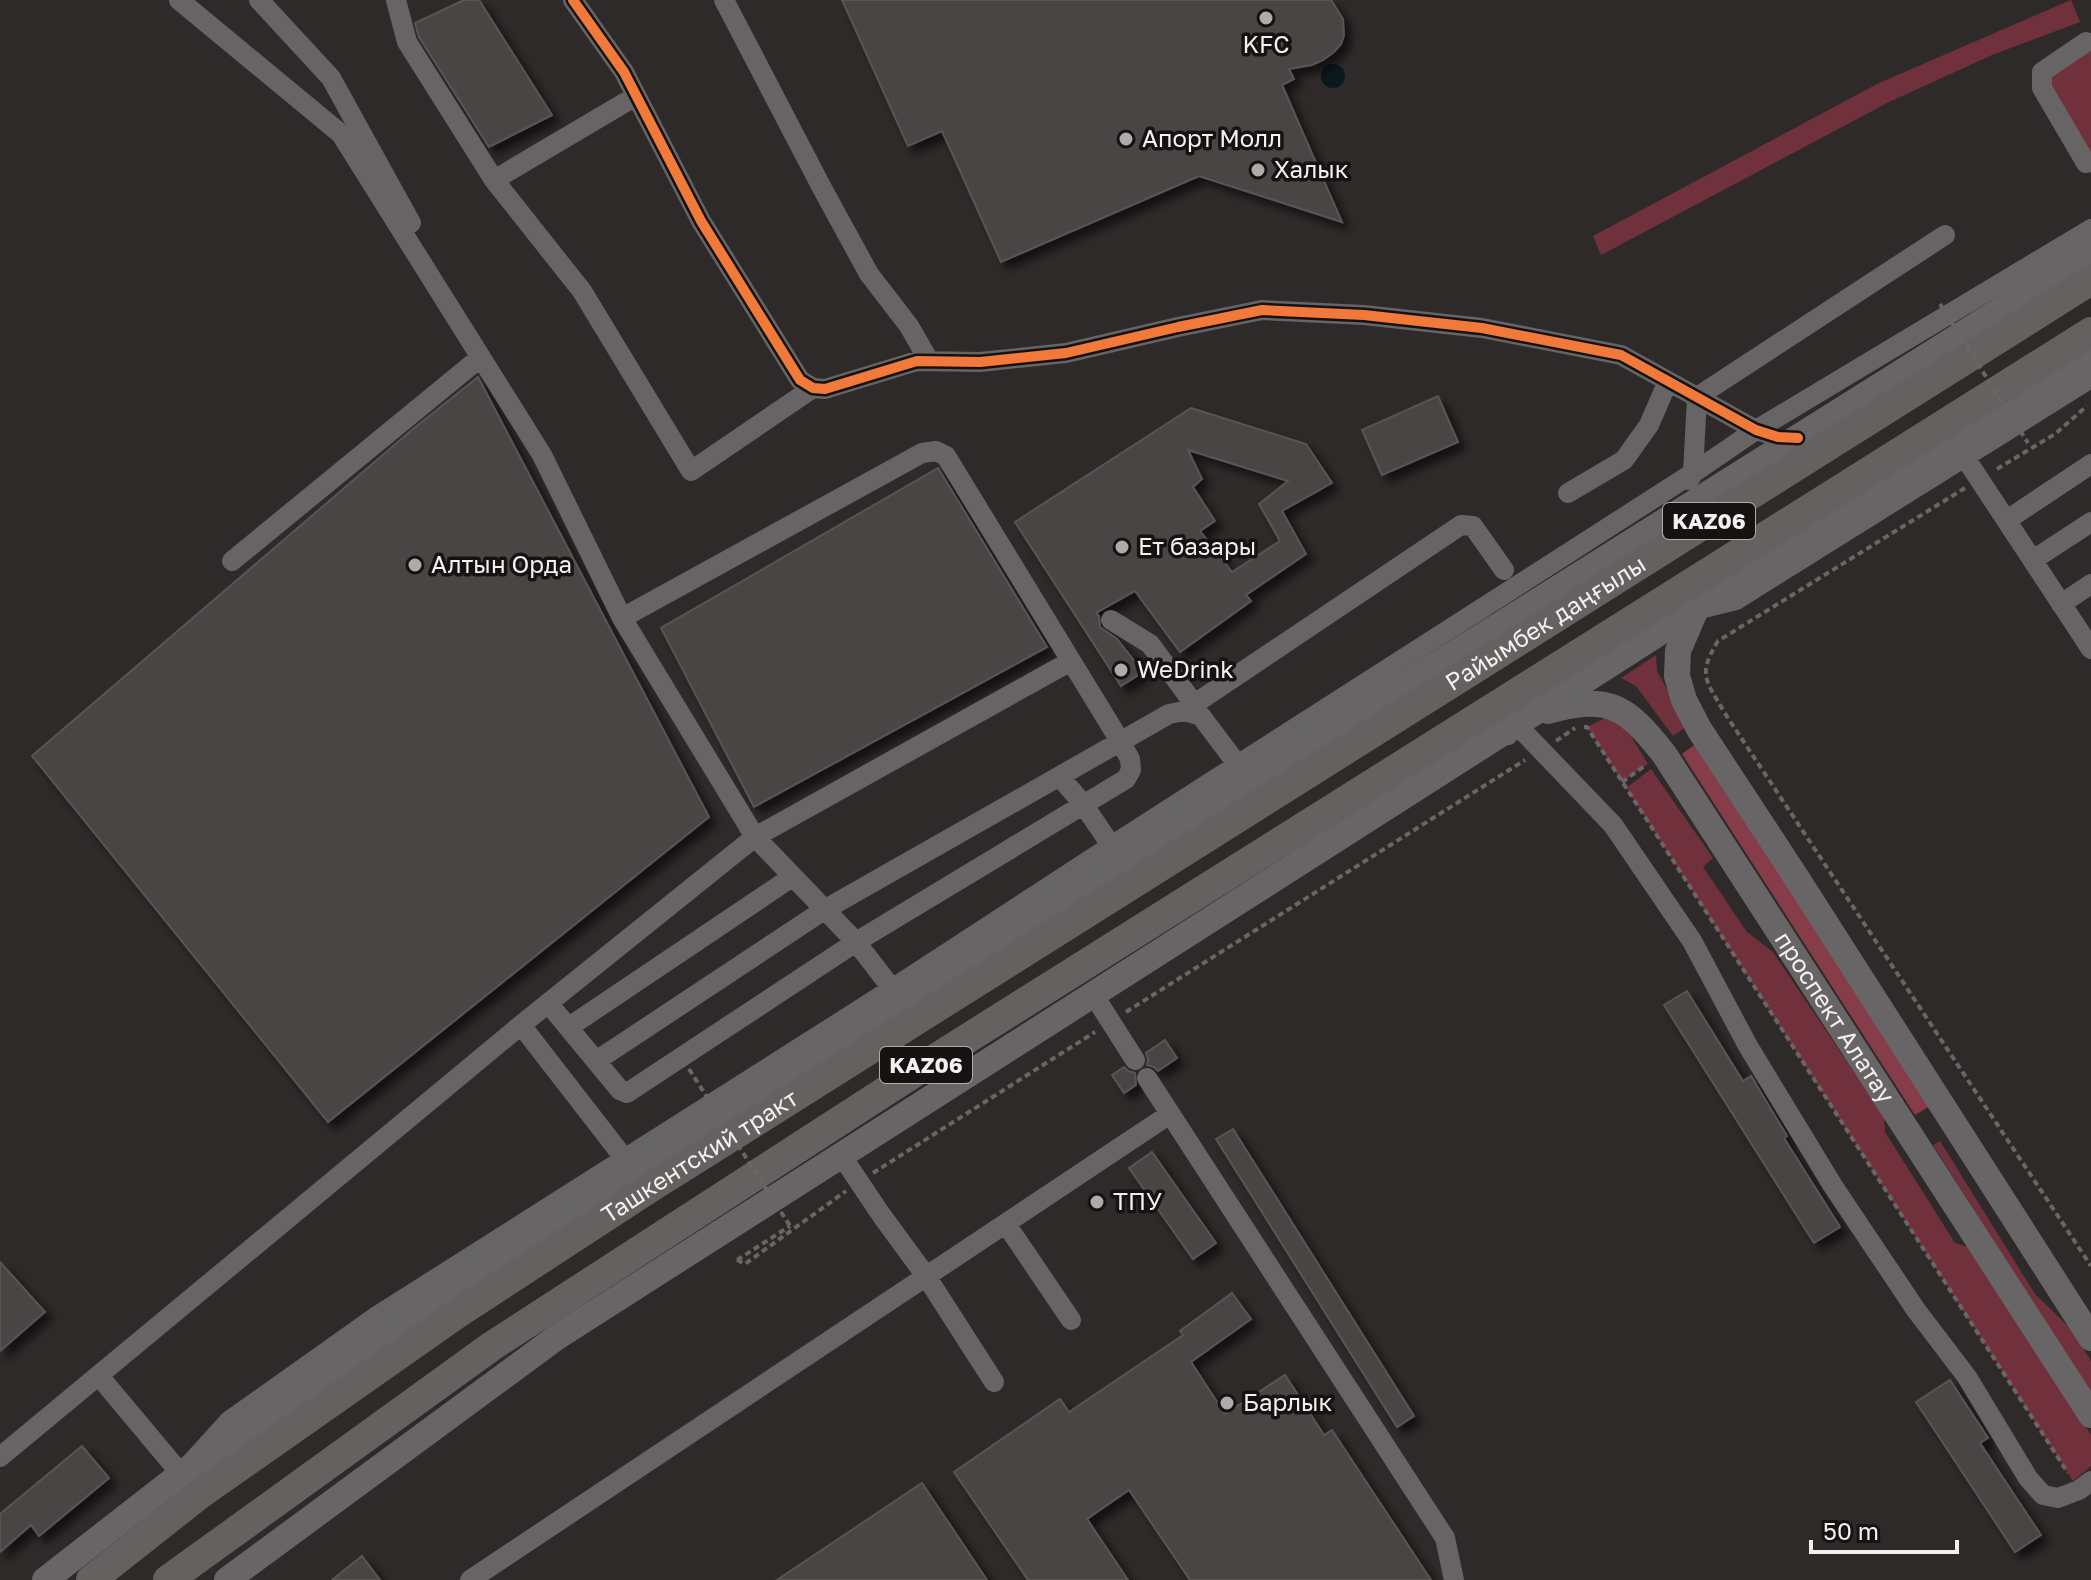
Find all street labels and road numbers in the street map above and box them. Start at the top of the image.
road number: KАZ06 [1663,503,1755,539]
street label: Райымбек даңғылы [1439,548,1651,696]
street label: проспект Алатау [1770,926,1902,1108]
road number: KАZ06 [880,1047,972,1083]
street label: Ташкентский тракт [595,1082,803,1229]

